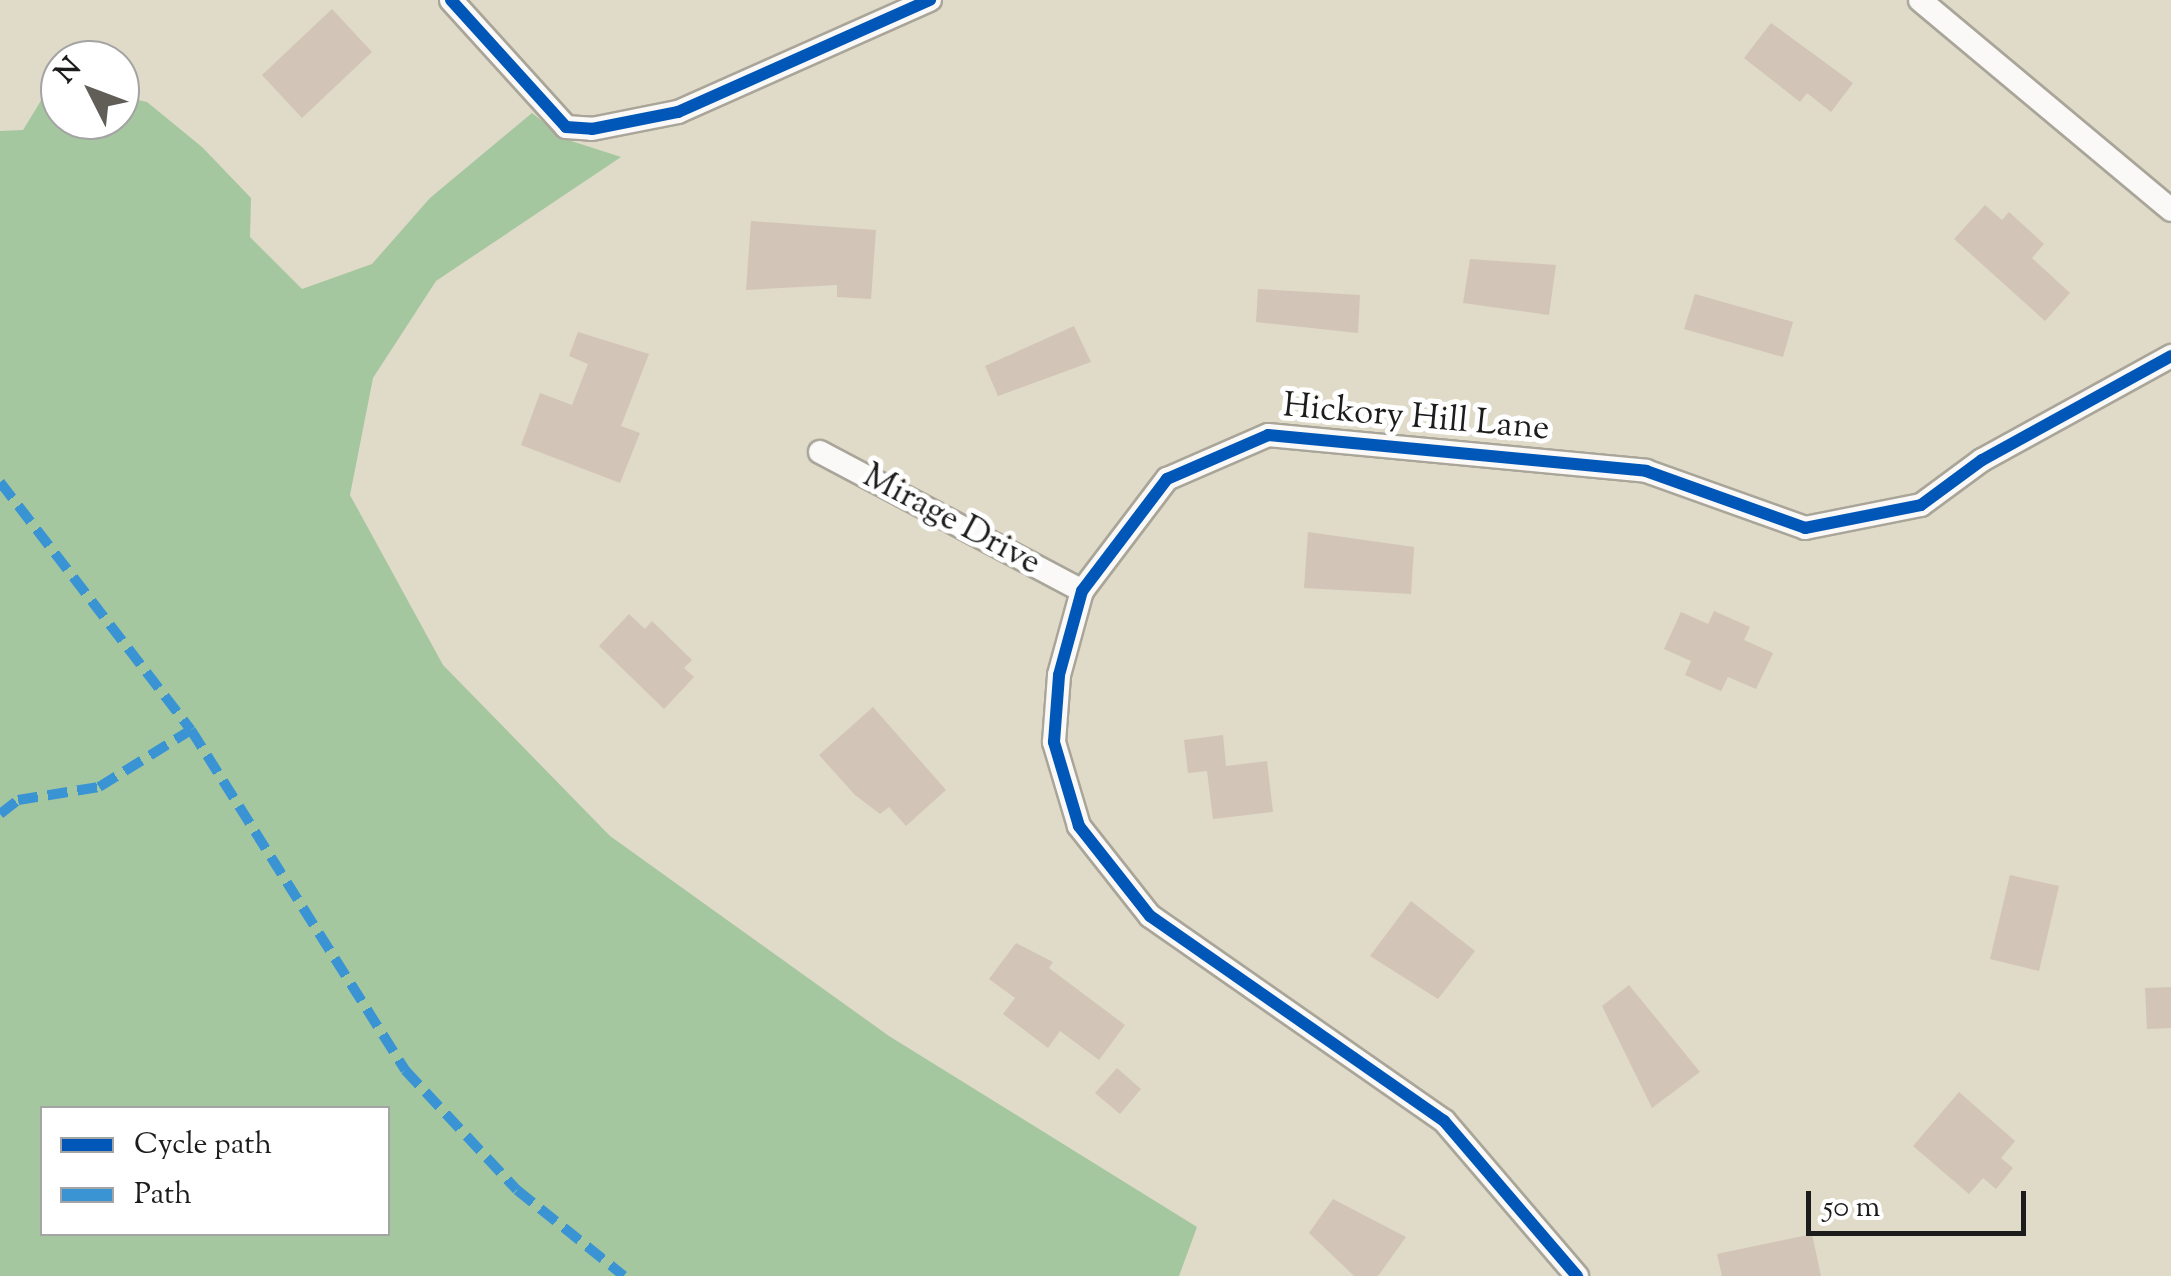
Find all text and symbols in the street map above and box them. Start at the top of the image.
north arrow [40,40,140,140]
text: N [47,50,92,93]
street label: Hickory Hill Lane [1281,386,1551,452]
street label: Mirage Drive [855,457,1047,585]
legend [40,1106,390,1236]
text: Cycle path [134,1124,272,1167]
scale bar [1811,1171,2031,1233]
text: Path [134,1174,192,1217]
text: 50 m [1823,1187,1880,1230]

